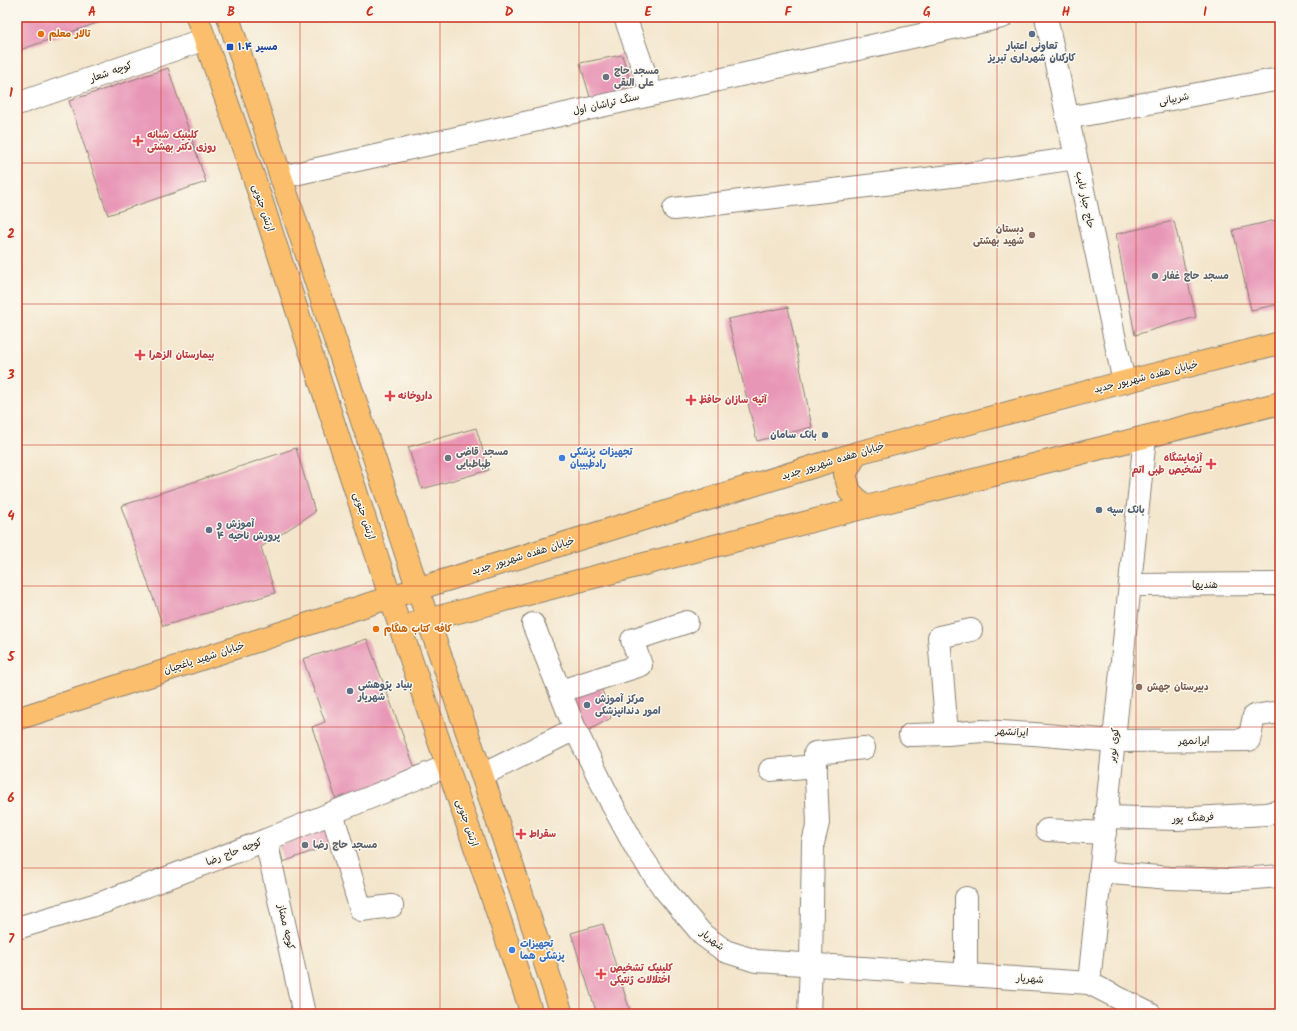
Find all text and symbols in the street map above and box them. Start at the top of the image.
text: A [88,2,96,23]
text: B [227,2,235,23]
text: C [366,2,374,23]
text: D [505,2,514,23]
text: E [644,2,652,23]
text: F [784,2,792,23]
text: G [923,2,931,23]
text: H [1062,2,1071,23]
text: I [1203,2,1207,23]
place label: تالار معلم [49,26,91,42]
marker: تالار معلم [36,29,46,39]
marker: تعاونی اعتبار کارکنان شهرداری تبریز [1027,29,1037,39]
place label: تعاونی اعتبار کارکنان شهرداری تبریز [987,38,1076,66]
place label: مسیر ۱۰۴ [238,39,278,55]
marker: مسیر ۱۰۴ [225,42,235,52]
street label: کوچه شعار [87,57,134,87]
place label: مسجد حاج علی النقی [614,63,659,91]
marker: مسجد حاج علی النقی [601,72,611,82]
text: 1 [9,83,13,104]
street label: شربیانی [1157,88,1191,110]
street label: سنگ تراشان اول [571,89,641,119]
place label: کلینیک شبانه روزی دکتر بهشتی [147,127,216,155]
marker: کلینیک شبانه روزی دکتر بهشتی [132,135,144,147]
street label: حاج جبار نایب [1071,170,1099,230]
street label: ارتش جنوبی [248,182,278,234]
place label: دبستان شهید بهشتی [973,221,1024,249]
text: 2 [7,224,15,245]
marker: دبستان شهید بهشتی [1027,230,1037,240]
place label: مسجد حاج غفار [1162,268,1229,284]
marker: مسجد حاج غفار [1150,271,1160,281]
place label: بیمارستان الزهرا [149,347,214,363]
marker: بیمارستان الزهرا [134,349,146,361]
street label: خیابان هفده شهریور جدید [1092,356,1200,398]
text: 3 [6,365,15,386]
place label: داروخانه [398,388,432,404]
marker: داروخانه [385,391,395,401]
place label: آتیه سازان حافظ [699,392,768,408]
marker: آتیه سازان حافظ [686,395,696,405]
place label: بانک سامان [770,427,817,443]
marker: بانک سامان [820,430,830,440]
street label: خیابان هفده شهریور جدید [779,438,887,484]
place label: مسجد قاضی طباطبایی [456,444,509,472]
place label: تجهیزات پزشکی رادطبیبان [570,444,634,472]
place label: آزمایشگاه تشخیص طبی اتم [1132,450,1203,478]
marker: مسجد قاضی طباطبایی [443,453,453,463]
marker: تجهیزات پزشکی رادطبیبان [557,453,567,463]
marker: آزمایشگاه تشخیص طبی اتم [1205,458,1217,470]
street label: ارتش جنوبی [349,490,379,542]
place label: بانک سپه [1107,502,1145,518]
marker: بانک سپه [1094,505,1104,515]
text: 4 [7,506,15,527]
place label: آموزش و پرورش ناحیه ۴ [216,516,280,544]
marker: آموزش و پرورش ناحیه ۴ [204,525,214,535]
street label: خیابان هفده شهریور جدید [469,533,577,579]
street label: هندیها [1192,577,1218,593]
place label: کافه کتاب هنگام [384,621,453,637]
marker: کافه کتاب هنگام [371,624,381,634]
street label: خیابان شهید یاغچیان [162,637,247,679]
text: 5 [7,647,16,668]
place label: بنیاد پژوهشی شهریار [357,677,413,705]
place label: دبیرستان جهش [1147,679,1209,695]
marker: دبیرستان جهش [1134,682,1144,692]
marker: بنیاد پژوهشی شهریار [345,686,355,696]
place label: مرکز آموزش امور دندانپزشکی [595,691,661,719]
marker: مرکز آموزش امور دندانپزشکی [582,700,592,710]
street label: ایرانشهر [994,723,1029,741]
street label: کوی نوبر [1104,727,1124,764]
street label: ایرانمهر [1177,733,1210,749]
text: 6 [7,788,15,809]
street label: ارتش جنوبی [451,797,483,849]
street label: فرهنگ پور [1171,809,1214,827]
place label: سقراط [529,826,557,842]
marker: سقراط [516,829,526,839]
street label: کوچه حاج رضا [204,834,264,870]
place label: مسجد حاج رضا [313,837,377,853]
marker: مسجد حاج رضا [300,840,310,850]
street label: کوچه ممتاز [273,902,299,951]
street label: شهریار [696,925,728,955]
text: 7 [8,929,15,950]
place label: تجهیزات پزشکی هما [520,936,565,964]
marker: تجهیزات پزشکی هما [507,945,517,955]
place label: کلینیک تشخیص اختلالات ژنتیکی [610,960,673,988]
marker: کلینیک تشخیص اختلالات ژنتیکی [595,968,607,980]
street label: شهریار [1015,970,1044,988]

